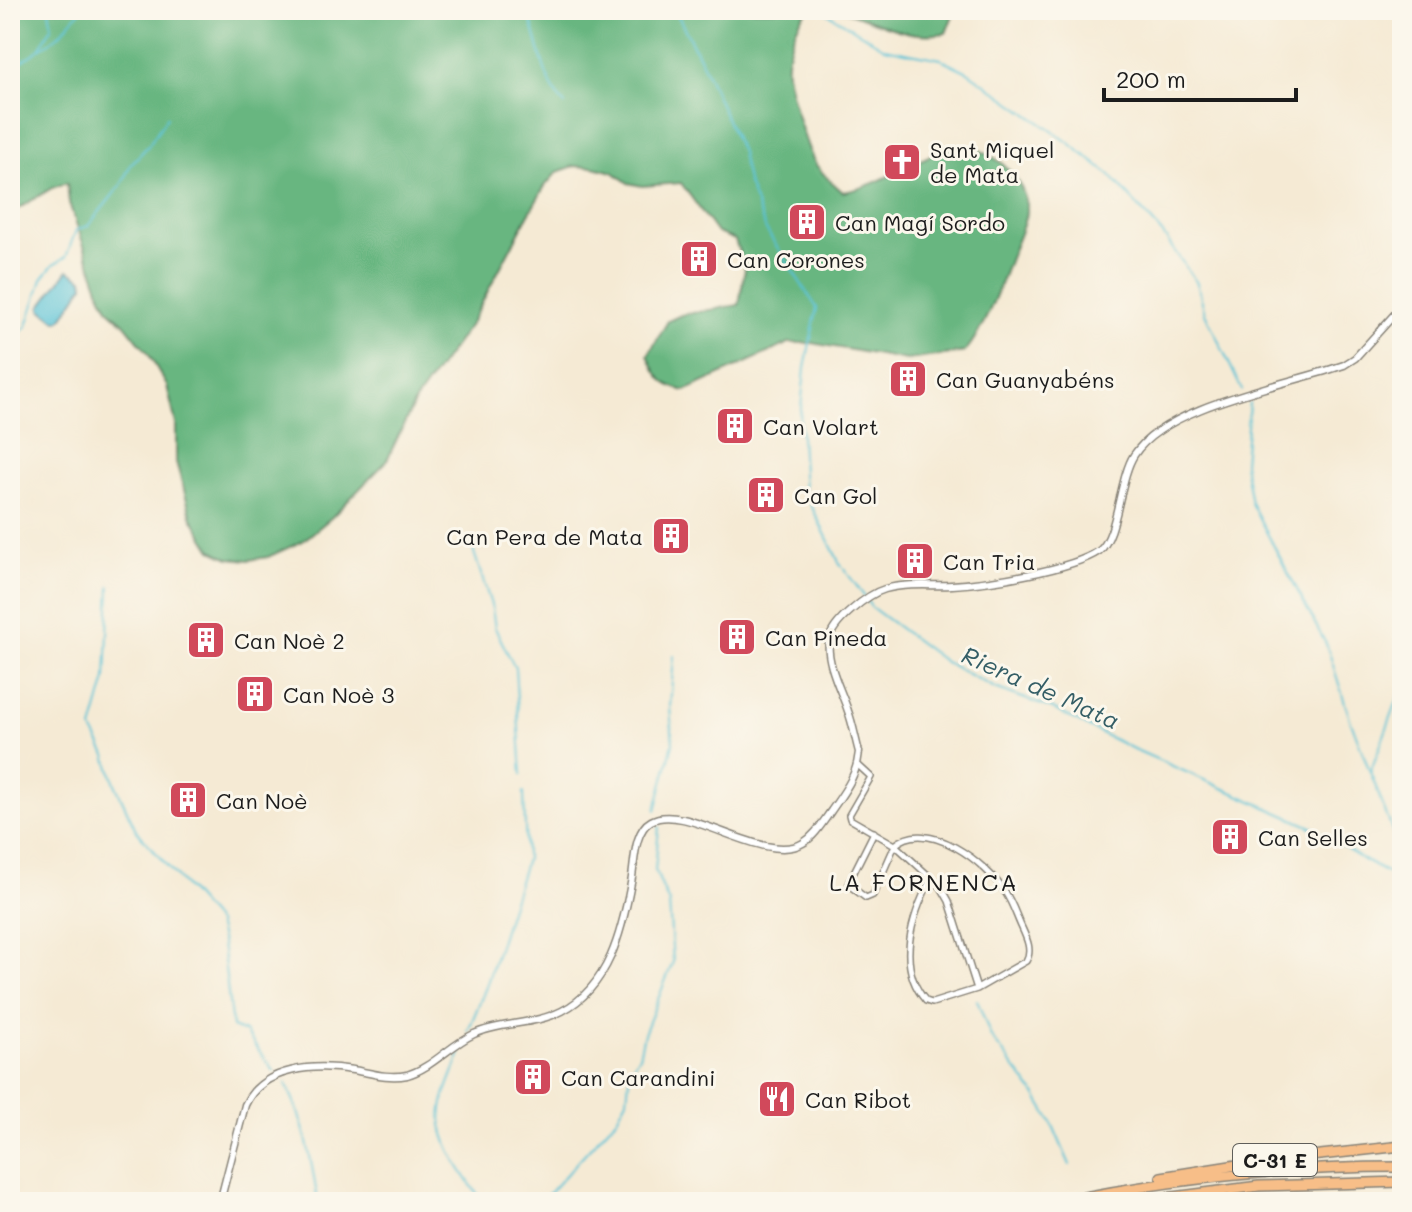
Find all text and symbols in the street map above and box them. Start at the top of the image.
scale bar [1104,52,1296,102]
text: 200 m [1116,63,1186,94]
place label: Sant Miquel de Mata [930,135,1055,189]
church icon: Sant Miquel de Mata [881,141,923,183]
building icon: Can Magí Sordo [786,201,828,243]
place label: Can Magí Sordo [835,208,1005,237]
building icon: Can Corones [678,238,720,280]
place label: Can Corones [727,245,865,274]
building icon: Can Guanyabéns [887,358,929,400]
place label: Can Guanyabéns [936,365,1115,394]
building icon: Can Volart [714,405,756,447]
place label: Can Volart [763,412,879,441]
building icon: Can Gol [745,474,787,516]
place label: Can Gol [794,481,878,510]
building icon: Can Pera de Mata [650,515,692,557]
place label: Can Pera de Mata [446,522,643,551]
building icon: Can Tria [894,540,936,582]
place label: Can Tria [943,547,1035,576]
building icon: Can Pineda [716,616,758,658]
building icon: Can Noè 2 [185,619,227,661]
place label: Can Pineda [765,623,887,652]
place label: Can Noè 2 [234,626,345,655]
water label: Riera de Mata [957,638,1125,736]
building icon: Can Noè 3 [234,673,276,715]
place label: Can Noè 3 [283,680,395,709]
building icon: Can Noè [167,779,209,821]
place label: Can Noè [216,786,308,815]
building icon: Can Selles [1209,816,1251,858]
place label: Can Selles [1258,823,1368,852]
district label: LA FORNENCA [829,866,1019,897]
building icon: Can Carandini [512,1056,554,1098]
place label: Can Carandini [561,1063,716,1092]
restaurant icon: Can Ribot [756,1078,798,1120]
place label: Can Ribot [805,1085,911,1114]
road number: C-31 E [1233,1144,1317,1176]

